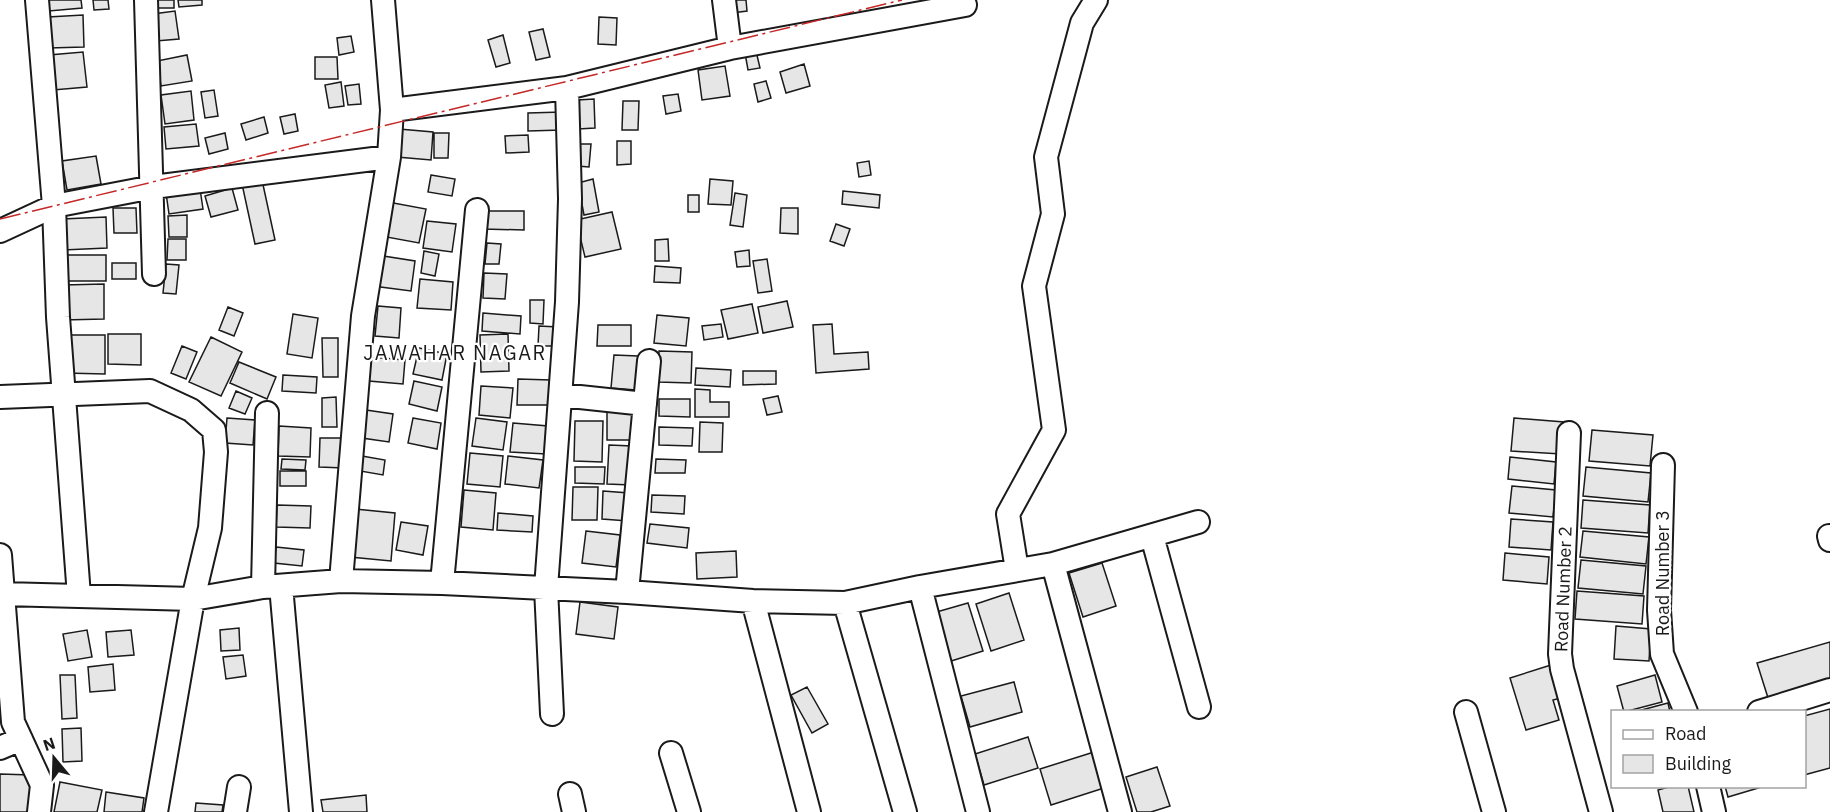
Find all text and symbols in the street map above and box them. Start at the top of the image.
district label: JAWAHAR NAGAR [363,339,547,366]
street label: Road Number 3 [1651,510,1674,636]
street label: Road Number 2 [1549,525,1577,653]
legend [1611,710,1806,788]
text: Road [1665,722,1706,745]
north arrow [24,728,84,788]
text: N [40,732,58,755]
text: Building [1665,752,1732,775]

